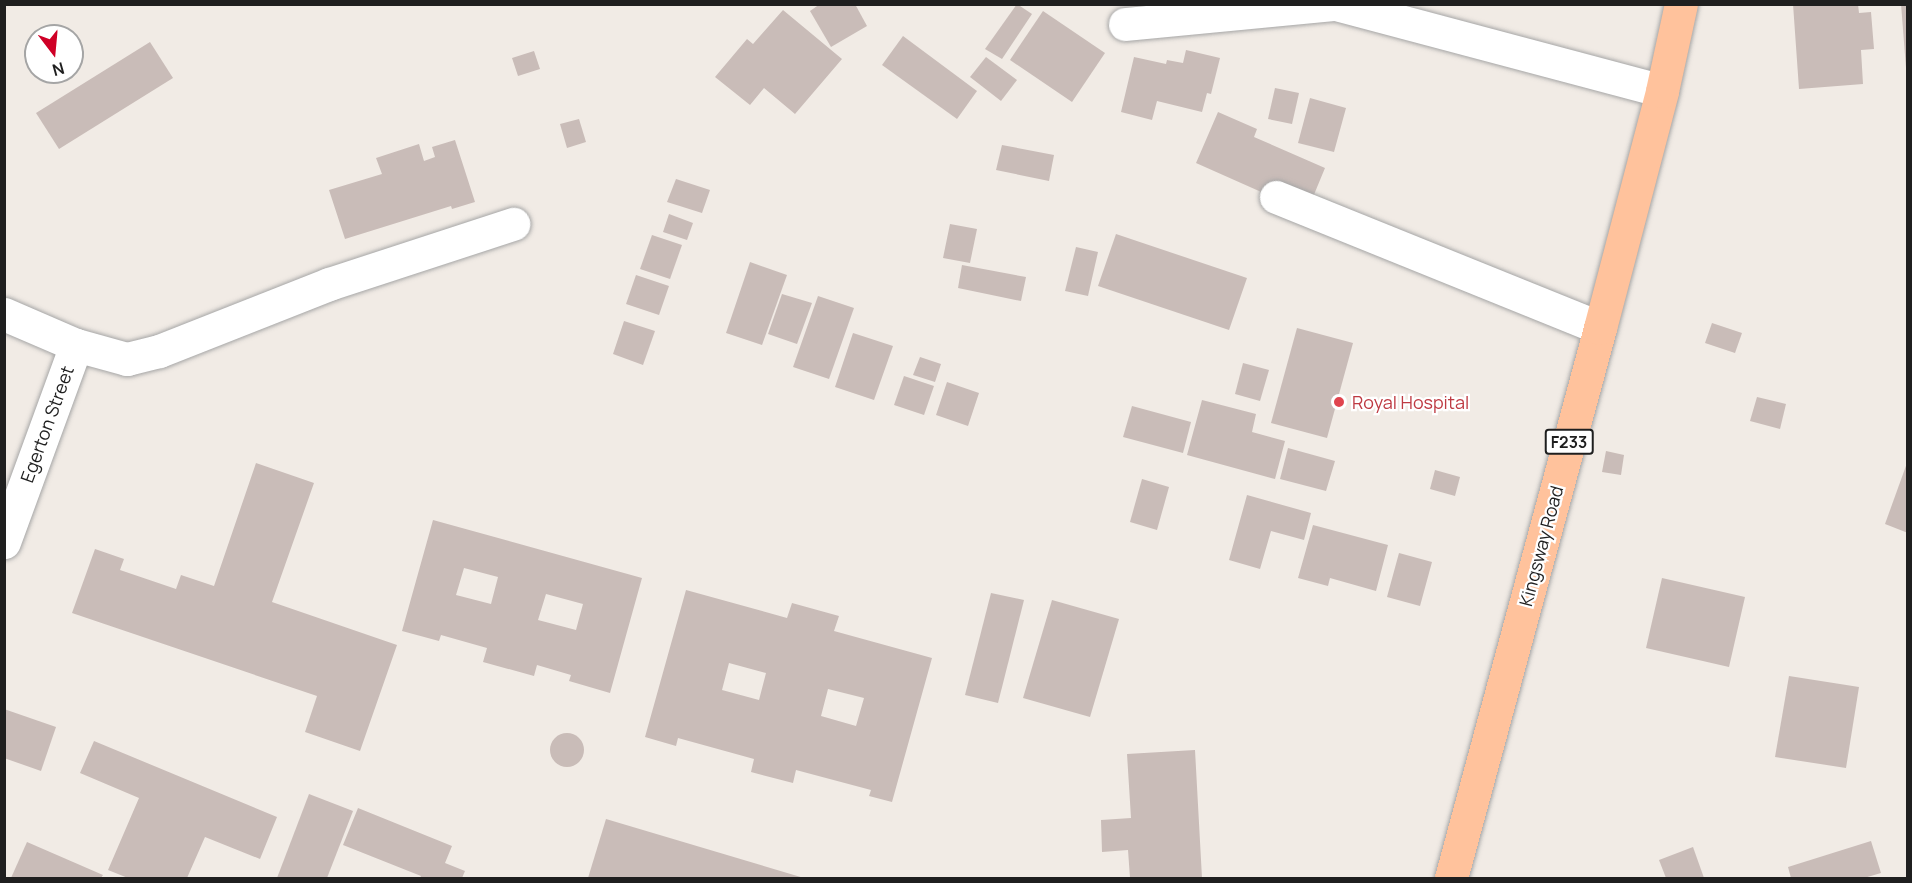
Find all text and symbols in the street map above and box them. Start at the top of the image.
north arrow [24,24,84,84]
text: N [50,57,67,82]
street label: Egerton Street [16,363,78,485]
place label: Royal Hospital [1352,391,1469,413]
marker: Royal Hospital [1330,393,1348,411]
road number: F233 [1544,429,1594,455]
street label: Kingsway Road [1515,483,1567,609]

